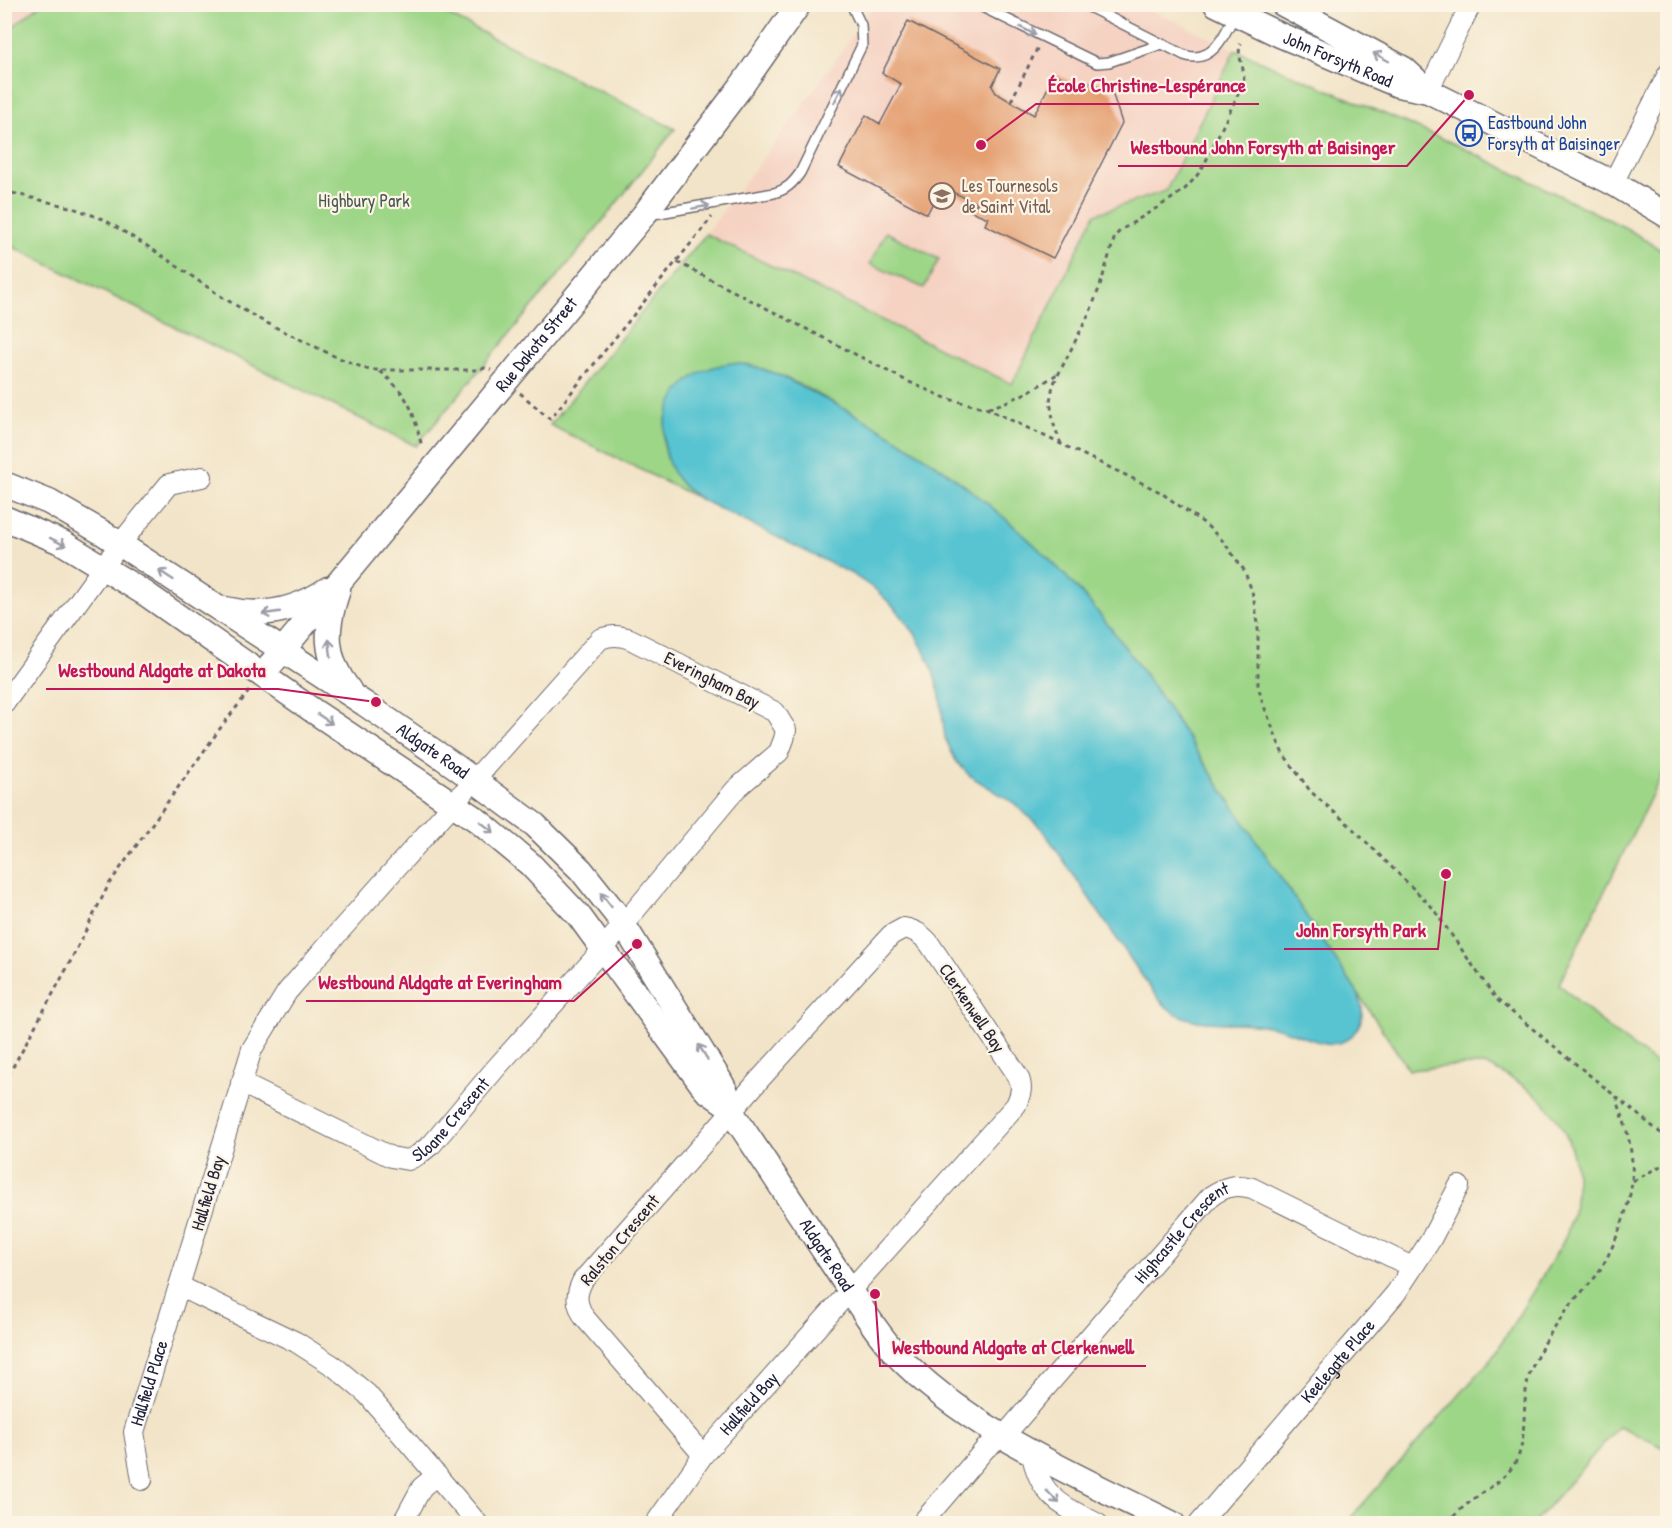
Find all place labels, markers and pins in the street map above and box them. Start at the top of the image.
callout: École Christine-Lespérance [1036,66,1259,104]
place label: Eastbound John Forsyth at Baisinger [1487,110,1620,156]
bus stop icon: Eastbound John Forsyth at Baisinger [1454,118,1484,148]
callout: Westbound John Forsyth at Baisinger [1118,128,1407,166]
place label: Les Tournesols de Saint Vital [962,173,1058,219]
school or university icon: Les Tournesols de Saint Vital [927,181,957,211]
callout: Westbound Aldgate at Dakota [46,651,278,689]
callout: John Forsyth Park [1284,911,1438,949]
callout: Westbound Aldgate at Everingham [306,963,574,1001]
callout: Westbound Aldgate at Clerkenwell [880,1328,1146,1366]

